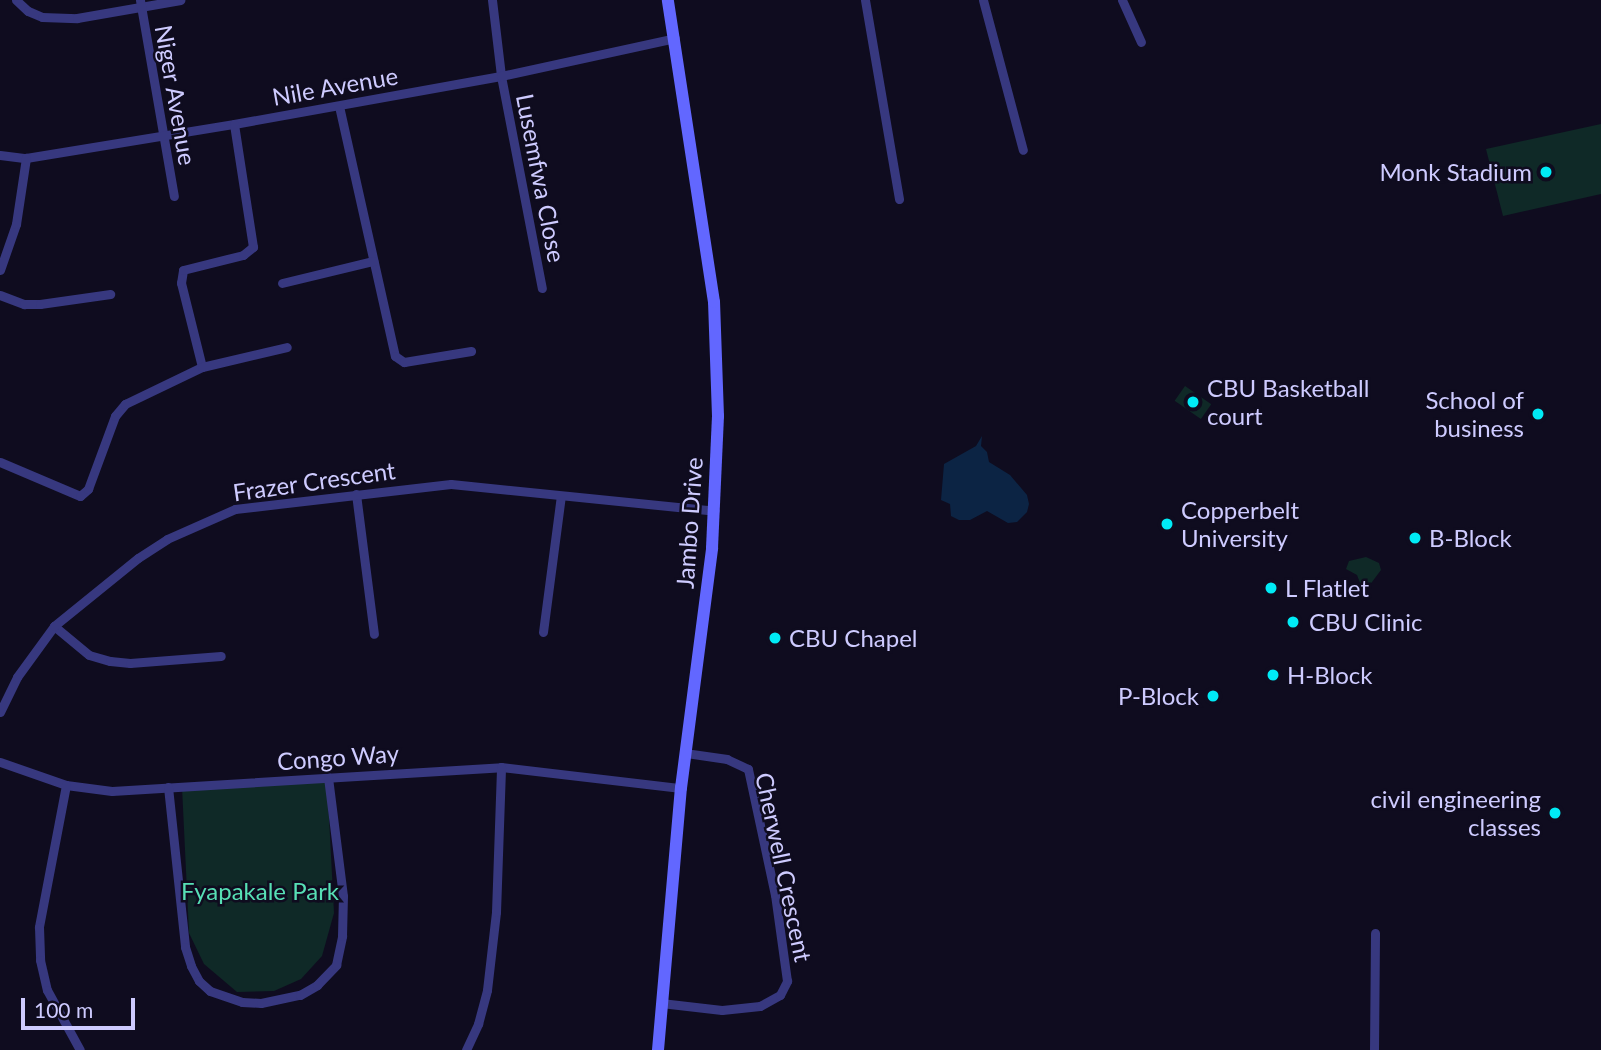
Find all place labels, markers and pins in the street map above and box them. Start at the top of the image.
place label: Monk Stadium [1379,158,1532,186]
marker: Monk Stadium [1538,164,1554,180]
place label: CBU Basketball court [1207,374,1369,430]
place label: School of business [1425,386,1524,442]
marker: CBU Basketball court [1185,394,1201,410]
marker: School of business [1530,406,1546,422]
place label: Copperbelt University [1181,496,1299,552]
marker: Copperbelt University [1159,516,1175,532]
place label: B-Block [1429,524,1512,552]
marker: B-Block [1407,530,1423,546]
place label: L Flatlet [1285,574,1370,602]
marker: L Flatlet [1263,580,1279,596]
place label: CBU Clinic [1309,608,1422,636]
marker: CBU Clinic [1283,612,1303,632]
place label: CBU Chapel [789,624,917,652]
marker: CBU Chapel [767,630,783,646]
place label: H-Block [1287,661,1372,689]
marker: H-Block [1265,667,1281,683]
place label: P-Block [1118,682,1199,710]
marker: P-Block [1205,688,1221,704]
place label: civil engineering classes [1370,785,1541,841]
marker: civil engineering classes [1547,805,1563,821]

